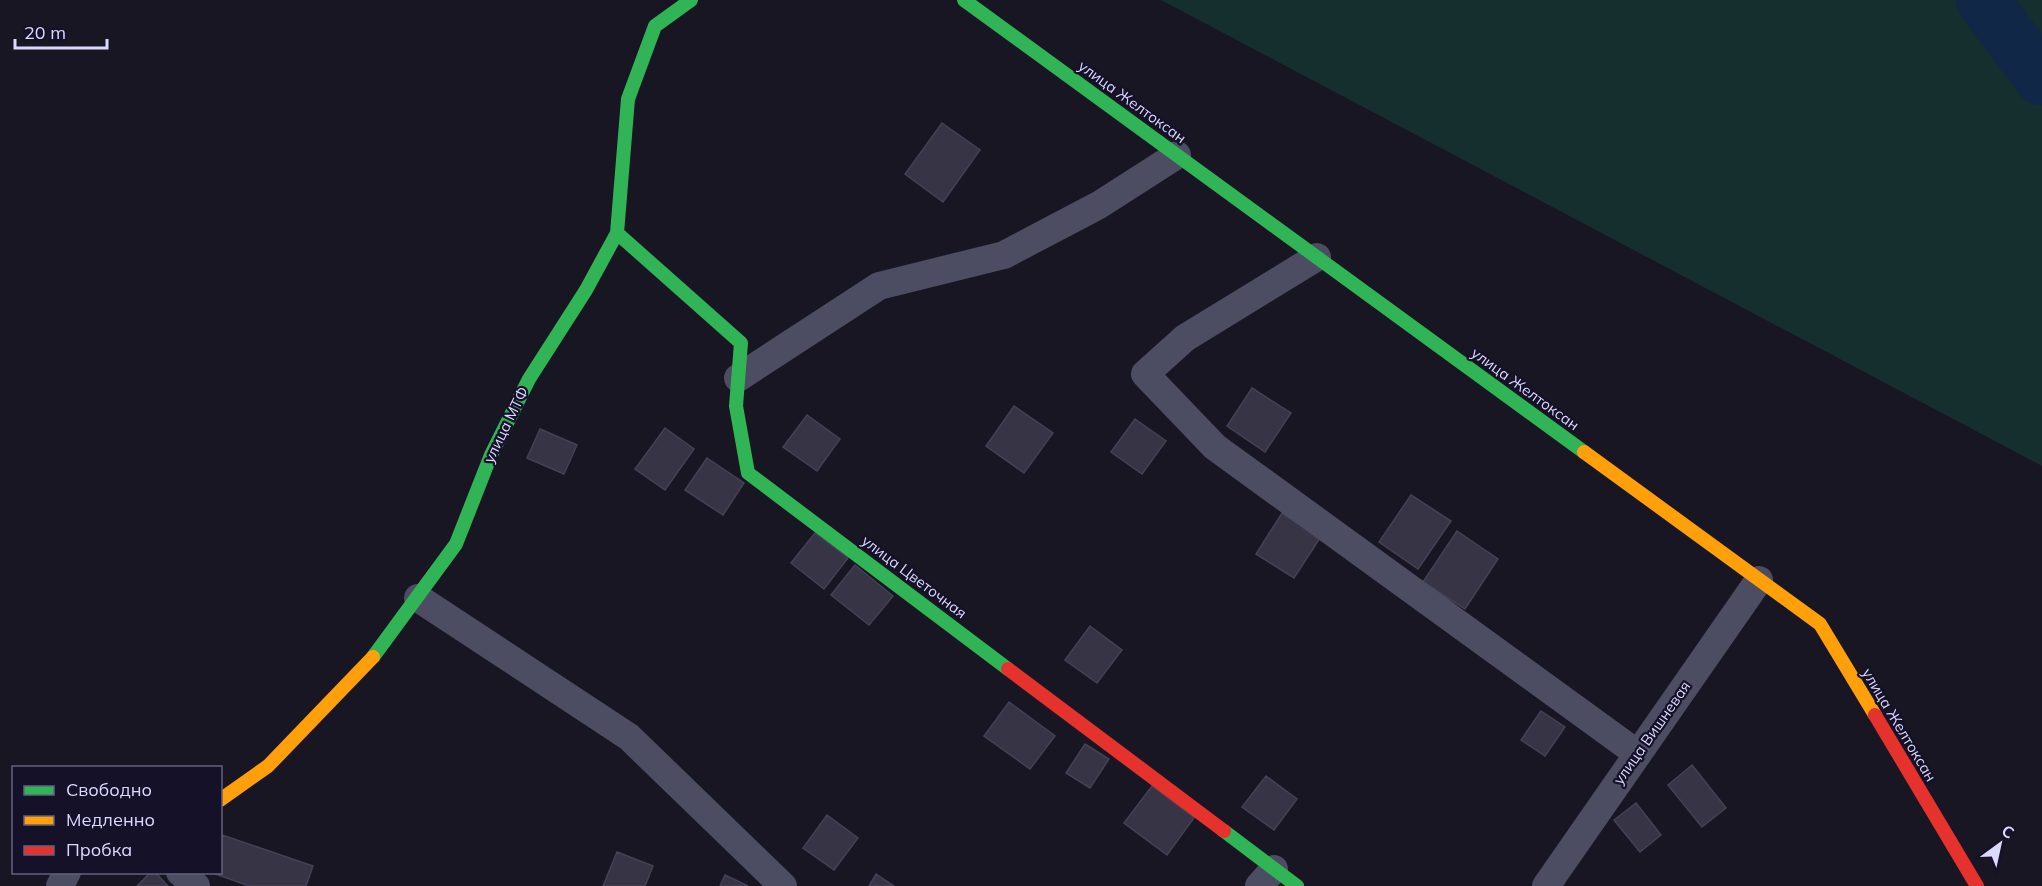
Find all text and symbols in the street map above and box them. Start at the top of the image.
scale bar [15,12,106,50]
text: 20 m [24,21,66,44]
street label: улица Желтоксан [1075,56,1190,147]
street label: улица Желтоксан [1468,343,1583,434]
street label: улица МТФ [479,384,532,466]
street label: улица Цветочная [858,531,971,622]
street label: улица Желтоксан [1858,665,1941,785]
street label: улица Вишневая [1609,677,1694,788]
legend [12,766,222,874]
text: Свободно [66,778,152,801]
text: Медленно [66,808,155,831]
north arrow [1970,814,2030,874]
text: С [1998,820,2018,843]
text: Пробка [66,838,132,861]

